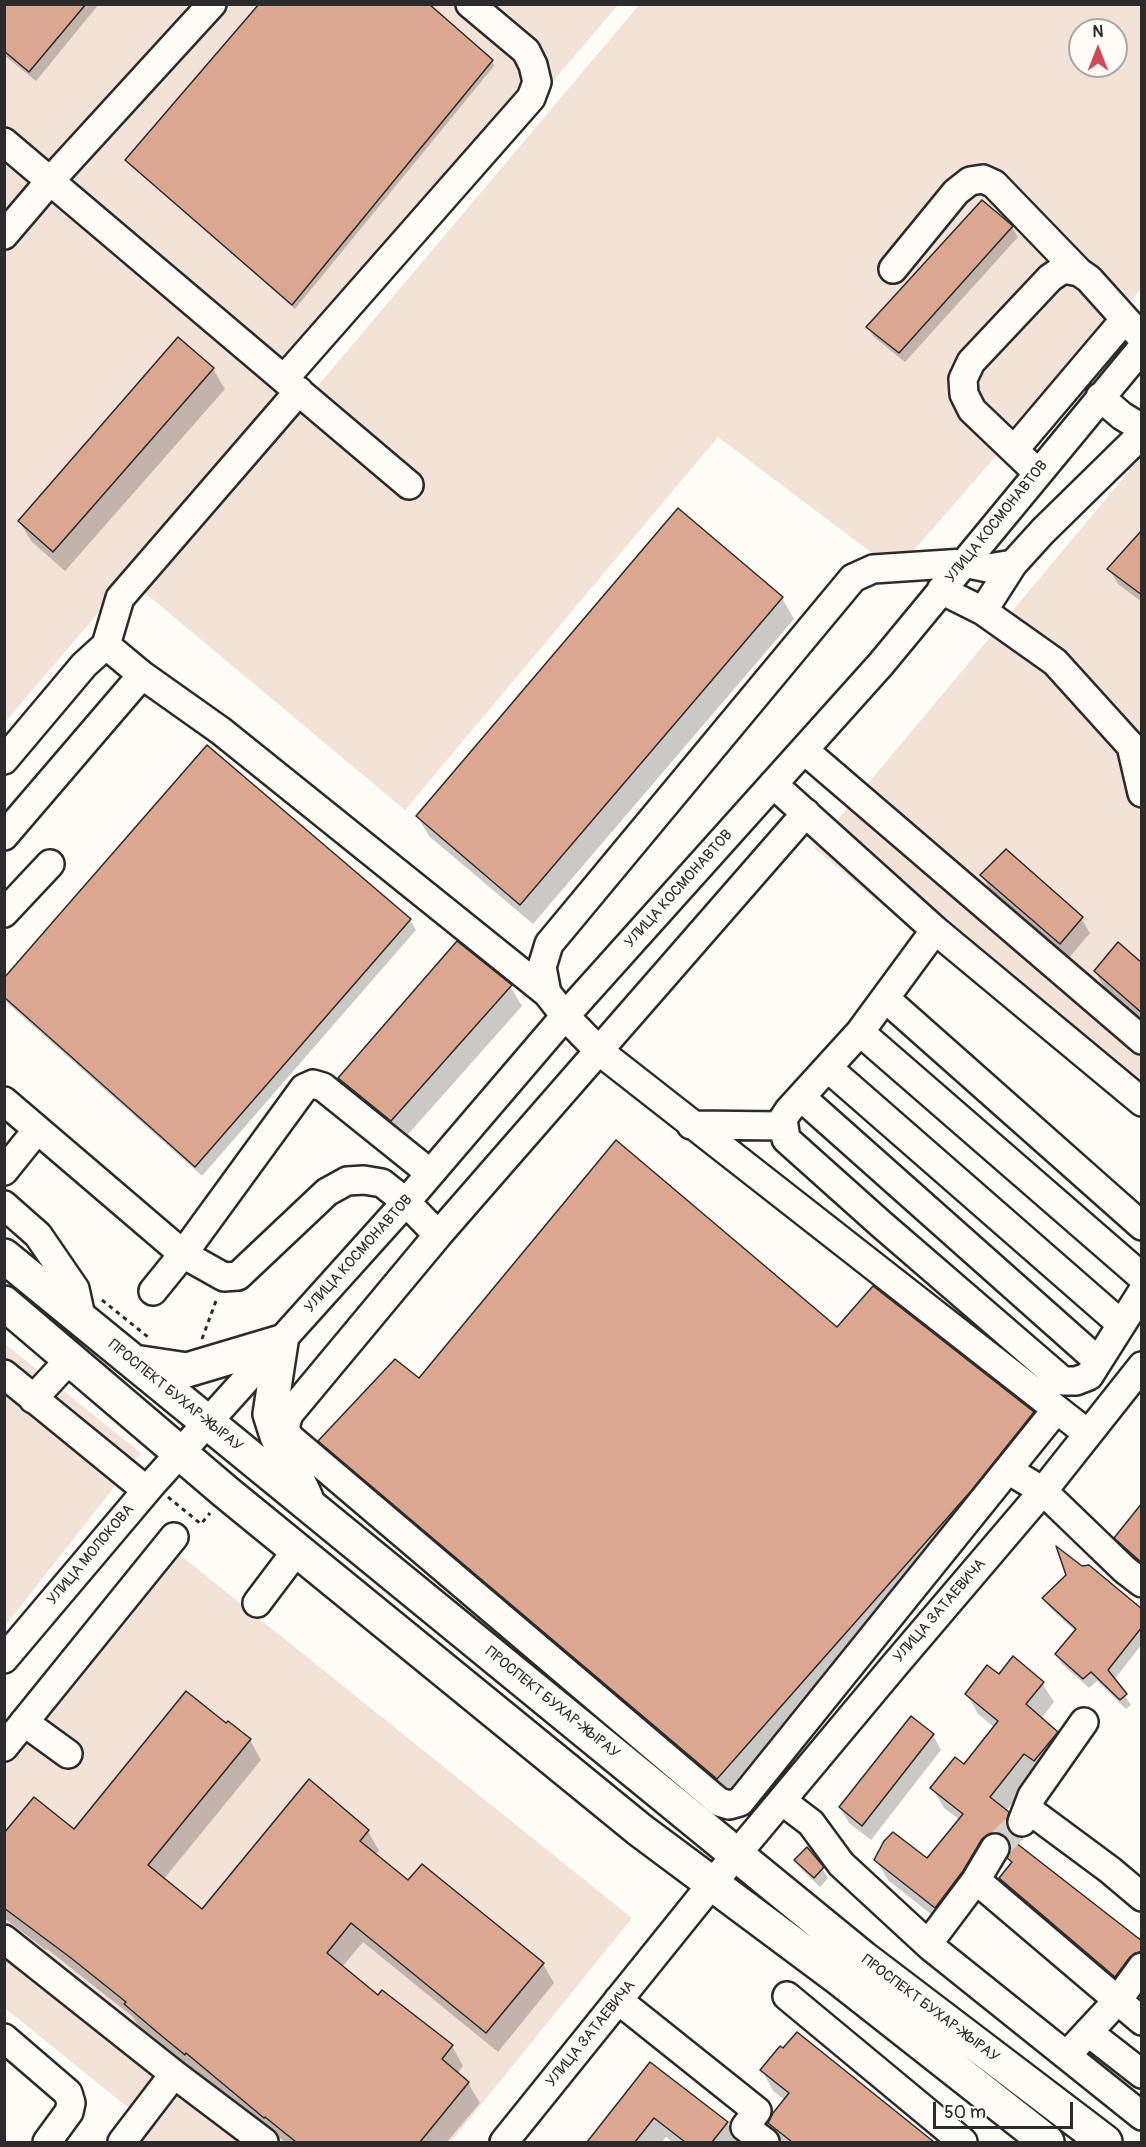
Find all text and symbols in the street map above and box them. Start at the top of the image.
north arrow [1068,18,1128,78]
text: N [1093,22,1103,42]
street label: УЛИЦА КОСМОНАВТОВ [942,457,1052,587]
street label: УЛИЦА КОСМОНАВТОВ [621,826,737,952]
street label: УЛИЦА КОСМОНАВТОВ [301,1191,417,1317]
street label: ПРОСПЕКТ БУХАР-ЖЫРАУ [104,1336,246,1456]
street label: УЛИЦА МОЛОКОВА [44,1501,138,1609]
street label: УЛИЦА ЗАТАЕВИЧА [890,1555,990,1667]
street label: ПРОСПЕКТ БУХАР-ЖЫРАУ [481,1643,623,1763]
street label: ПРОСПЕКТ БУХАР-ЖЫРАУ [858,1951,1002,2067]
street label: УЛИЦА ЗАТАЕВИЧА [543,1977,639,2091]
scale bar [936,2090,1076,2128]
text: 50 m [944,2101,986,2124]

